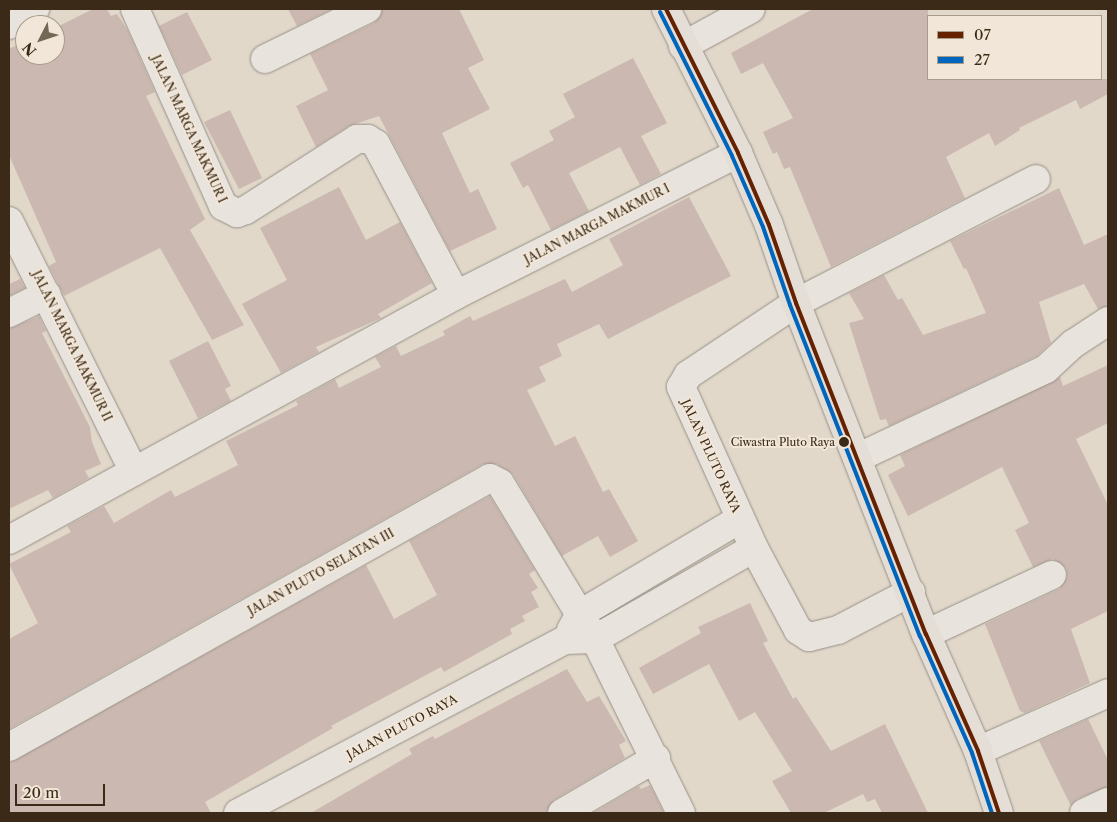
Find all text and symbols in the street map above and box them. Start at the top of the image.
north arrow [15,15,65,65]
legend [927,15,1102,80]
text: 07 [974,25,991,44]
text: N [19,39,40,60]
text: 27 [974,50,990,69]
street label: JALAN MARGA MAKMUR I [148,52,230,206]
street label: JALAN MARGA MAKMUR I [521,181,673,267]
street label: JALAN MARGA MAKMUR II [29,268,115,424]
street label: JALAN PLUTO RAYA [678,397,744,515]
place label: Ciwastra Pluto Raya [731,435,835,449]
marker: Ciwastra Pluto Raya [839,437,849,447]
street label: JALAN PLUTO SELATAN III [245,526,397,618]
street label: JALAN PLUTO RAYA [344,692,460,762]
scale bar [18,774,108,806]
text: 20 m [23,783,59,802]

